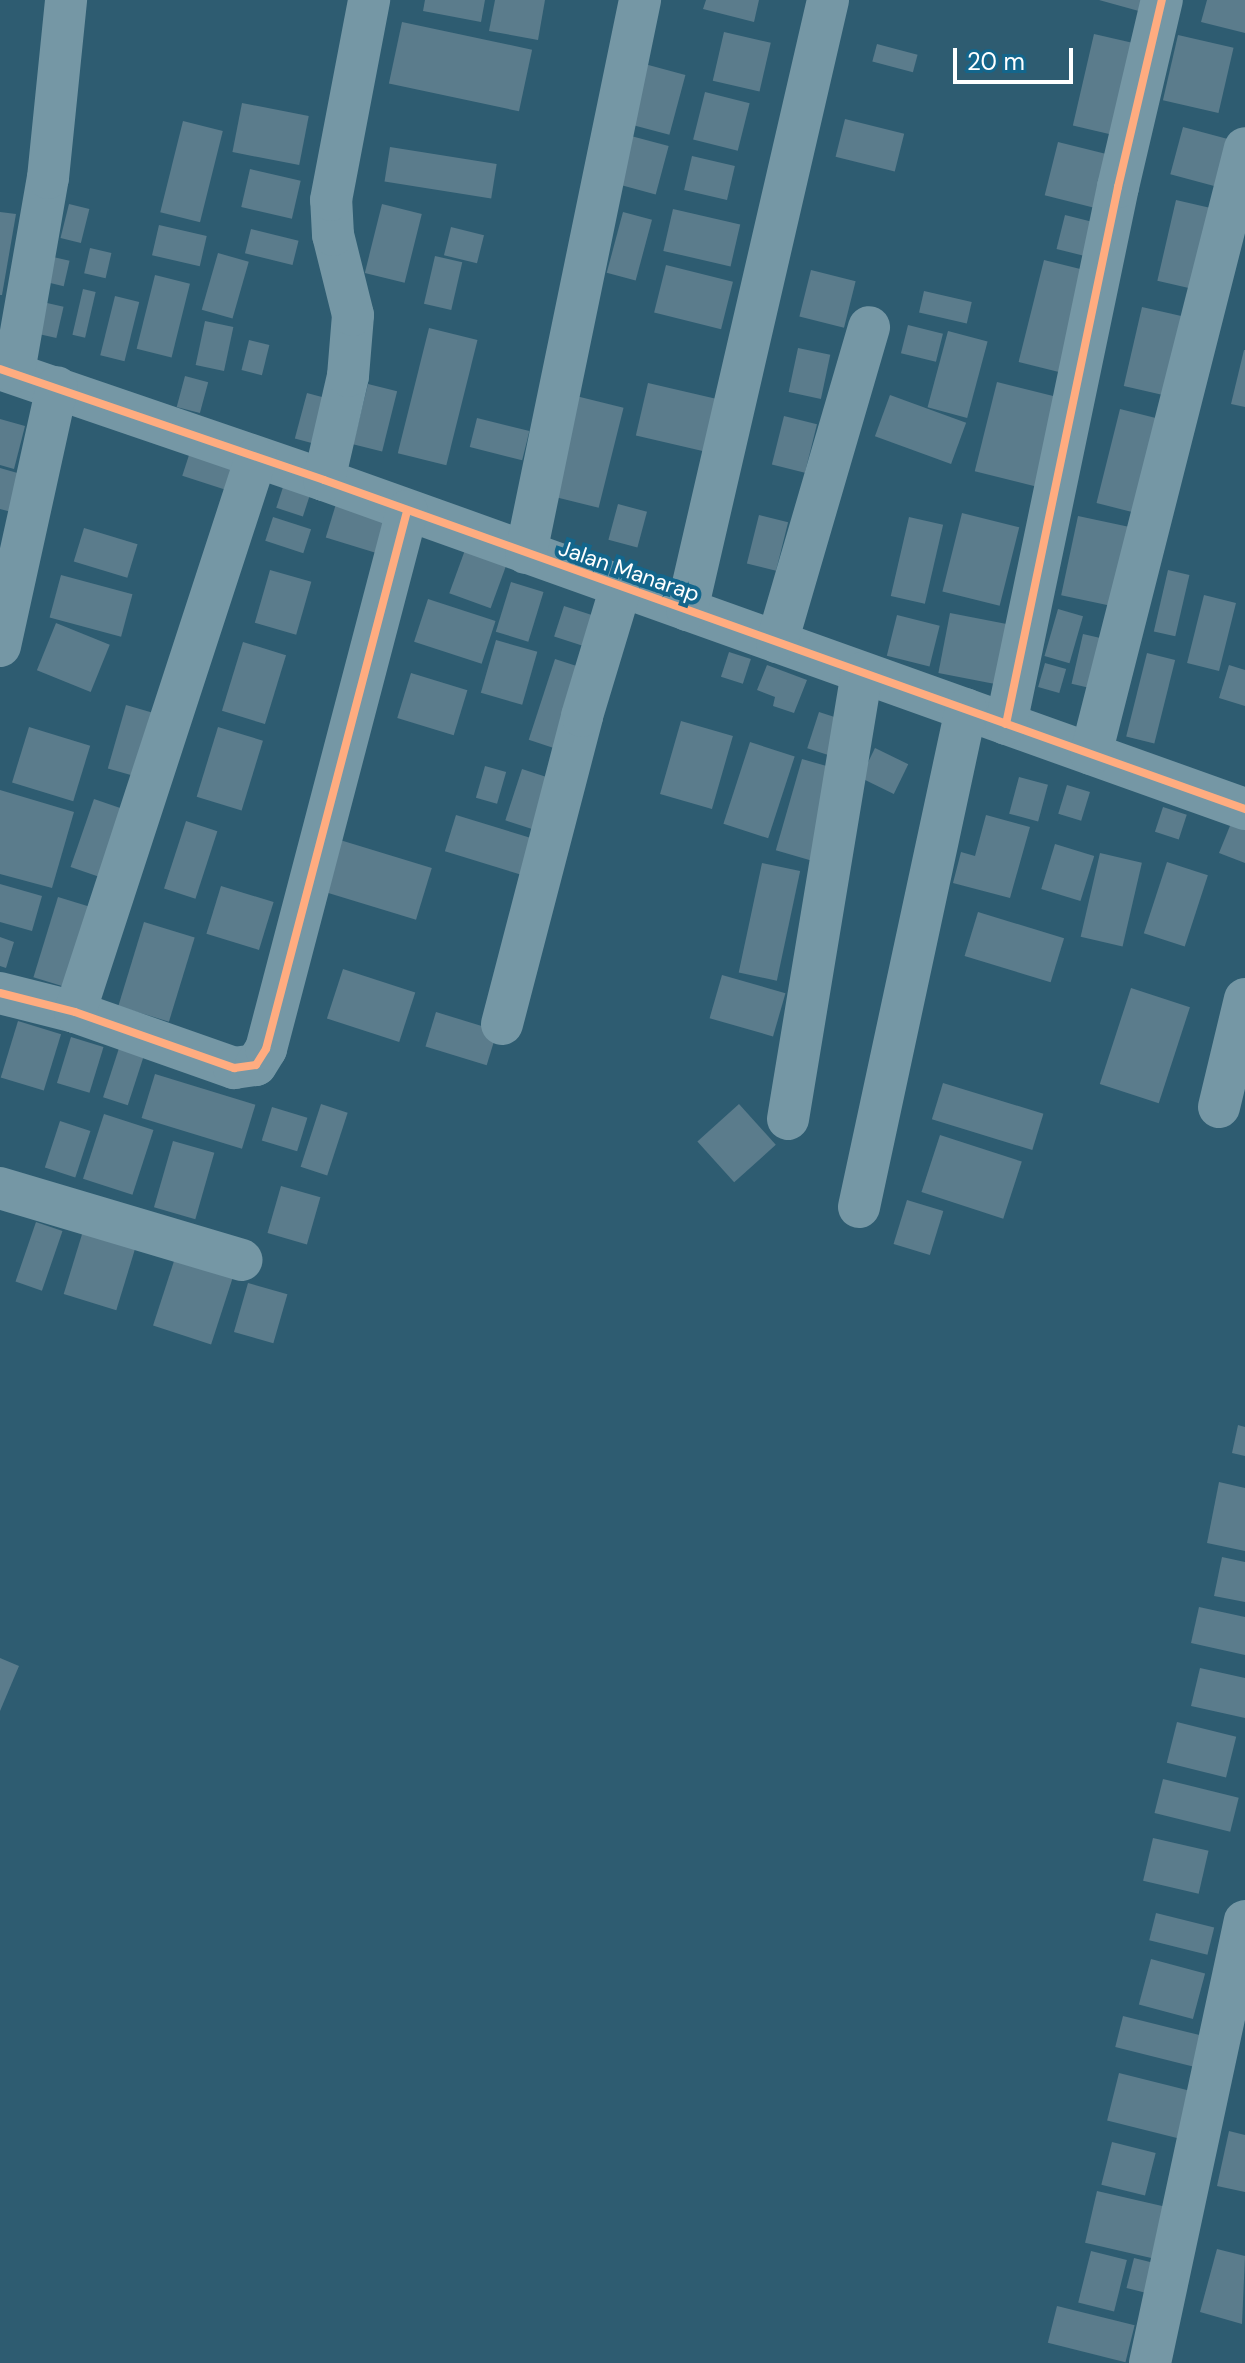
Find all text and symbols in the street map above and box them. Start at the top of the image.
scale bar [957,32,1077,82]
text: 20 m [967,46,1025,77]
street label: Jalan Manarap [555,535,703,607]

